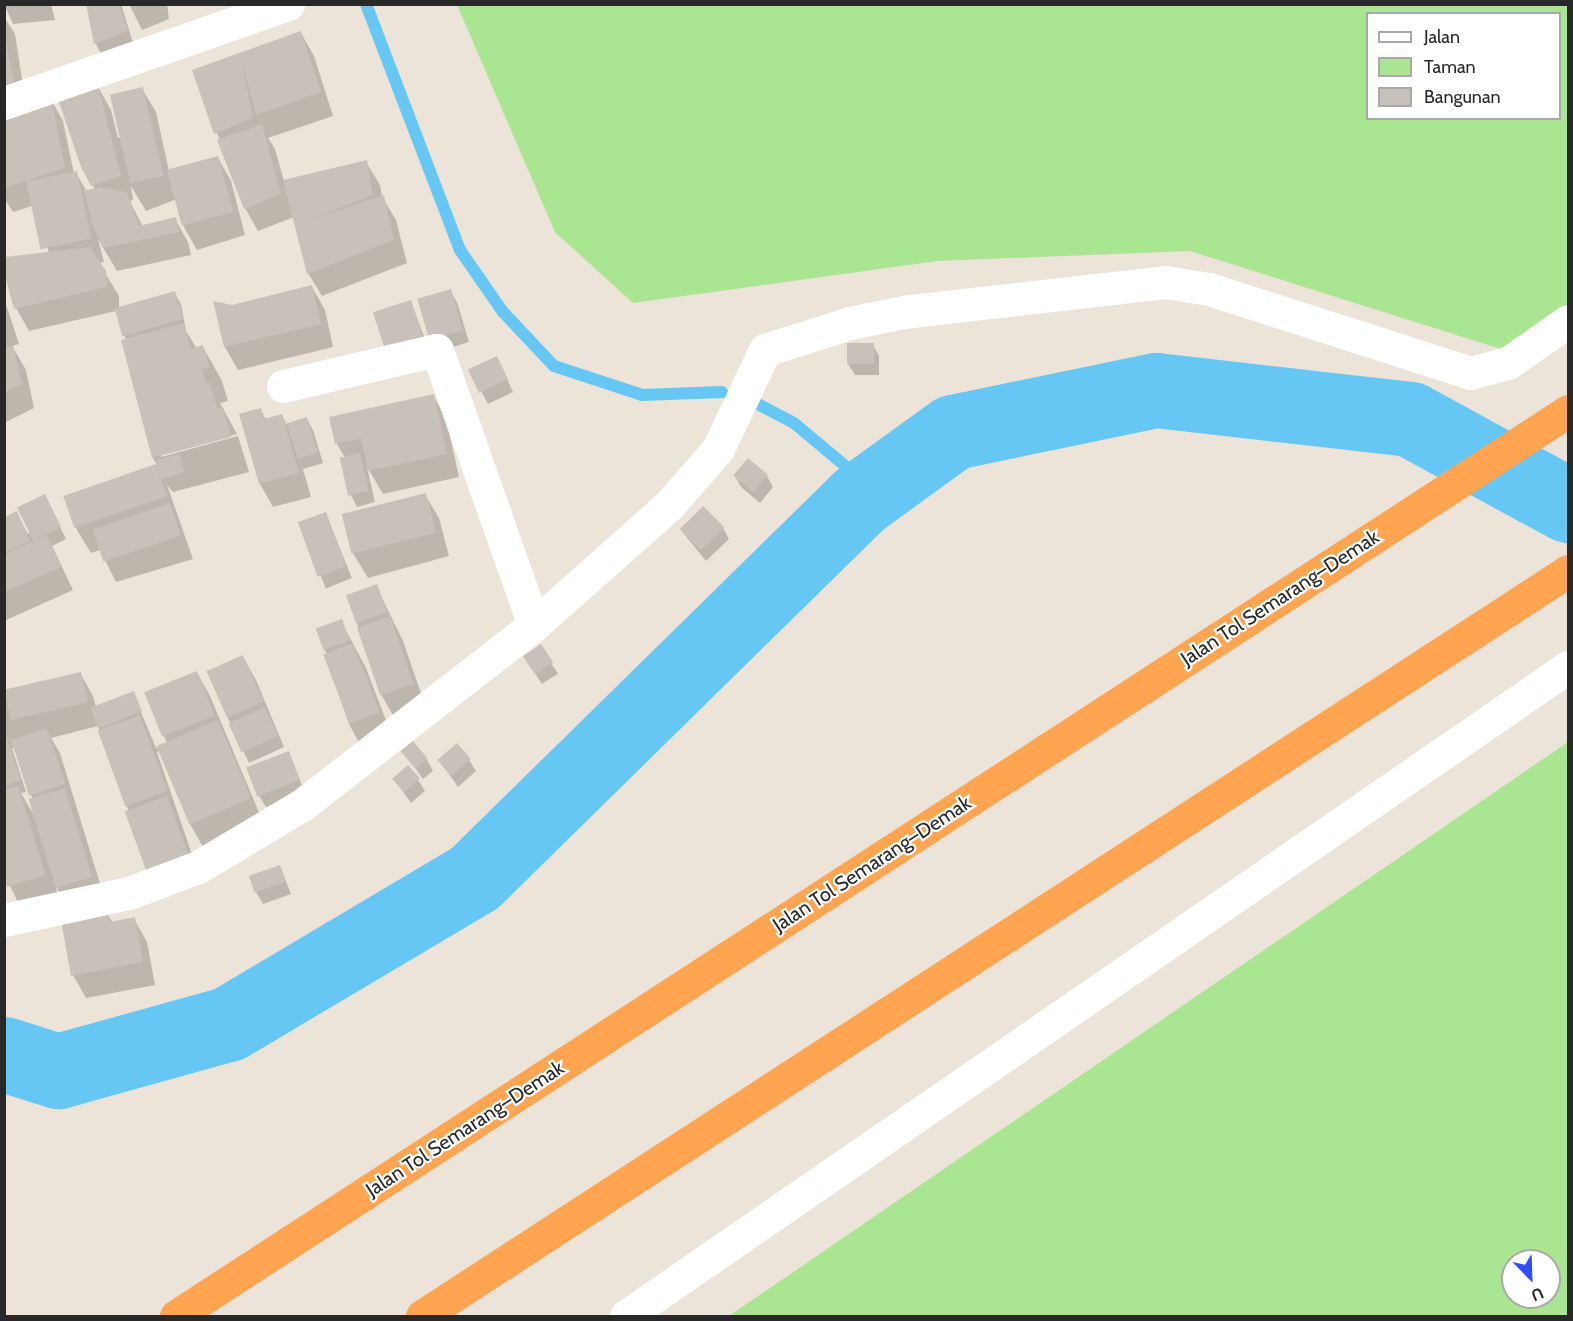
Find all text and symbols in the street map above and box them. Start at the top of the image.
legend [1366,12,1561,120]
text: Jalan [1424,26,1460,48]
text: Taman [1424,56,1476,78]
text: Bangunan [1424,86,1501,108]
street label: Jalan Tol Semarang–Demak [1176,525,1384,671]
street label: Jalan Tol Semarang–Demak [768,791,976,937]
street label: Jalan Tol Semarang–Demak [361,1056,569,1202]
north arrow [1501,1249,1561,1309]
text: U [1528,1283,1546,1305]

